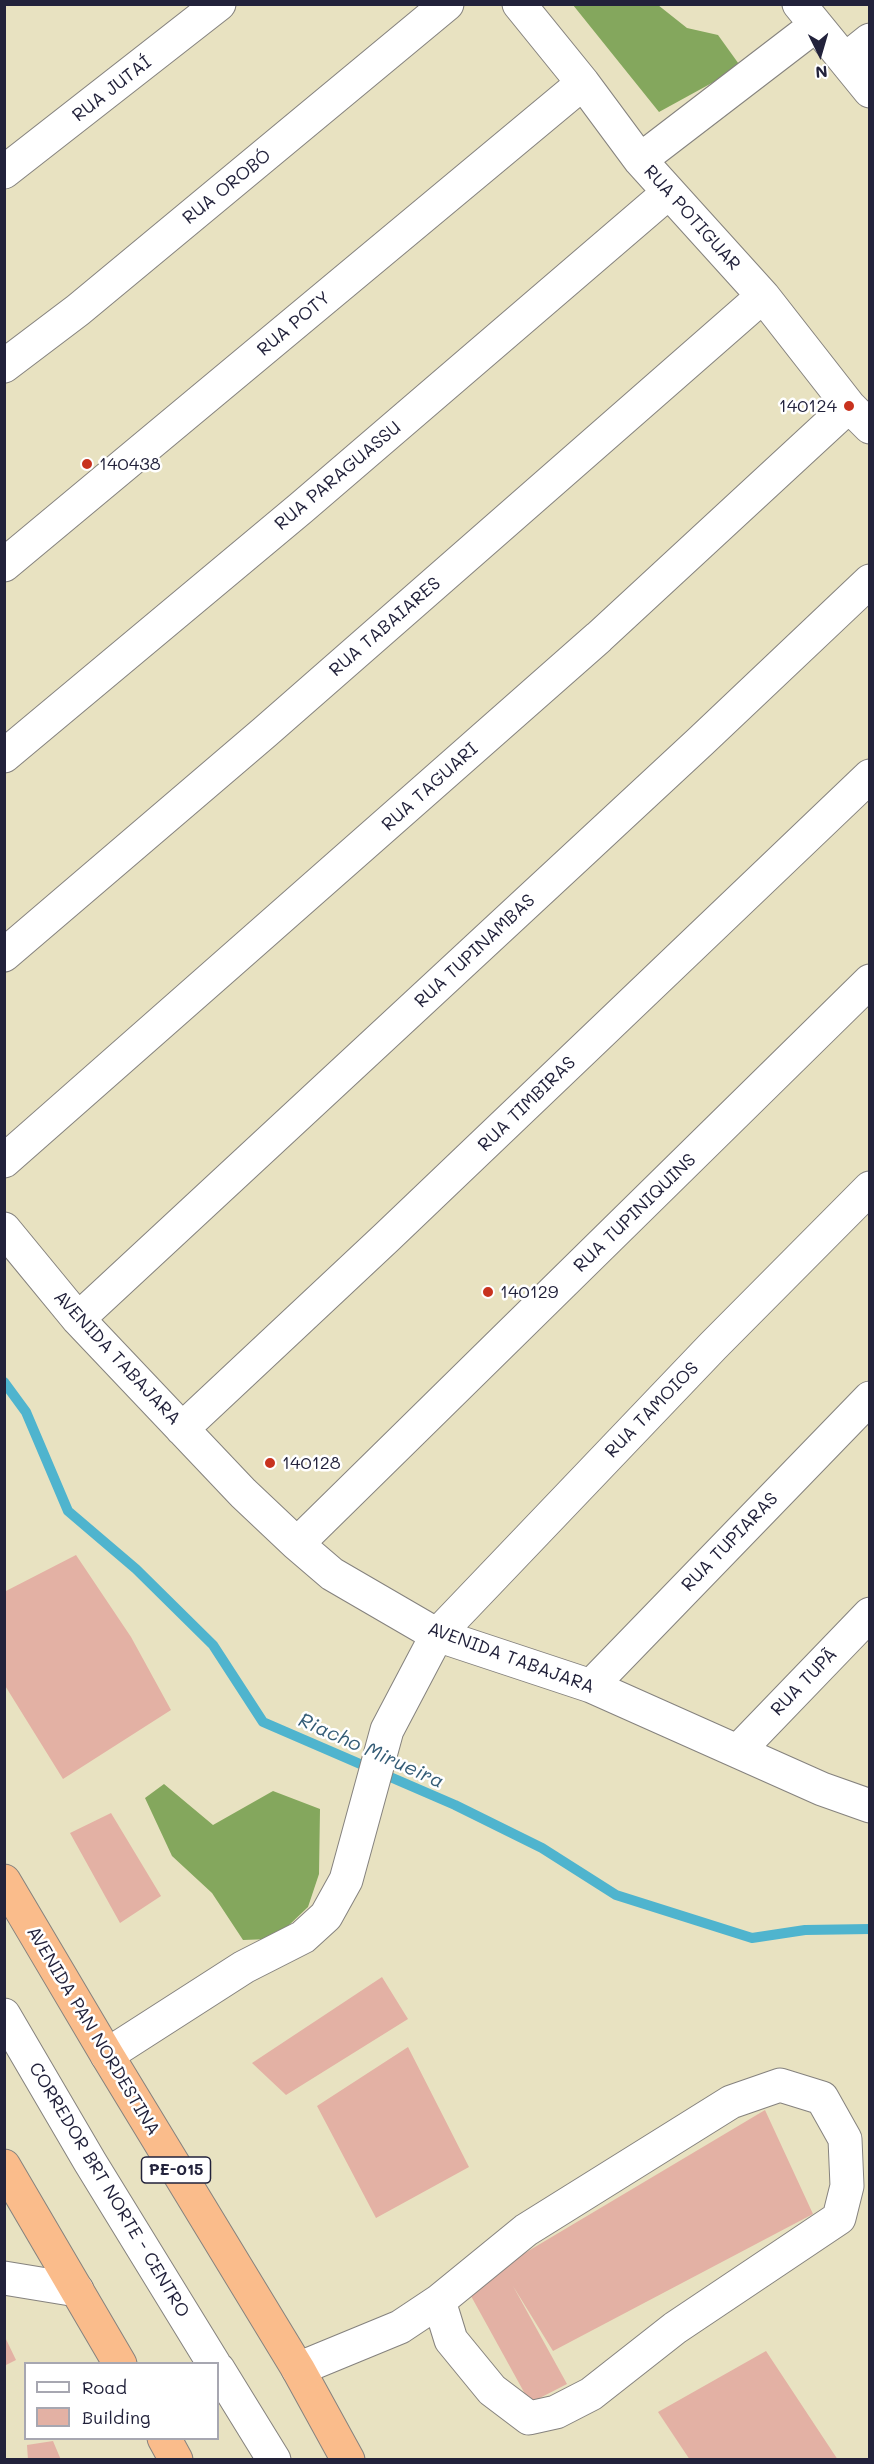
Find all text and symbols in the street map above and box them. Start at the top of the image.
north arrow [790,24,850,84]
street label: RUA JUTAÍ [68,52,156,126]
text: N [815,61,829,83]
street label: RUA OROBÓ [179,145,275,229]
street label: RUA POTIGUAR [639,161,745,275]
street label: RUA POTY [253,287,335,361]
place label: 140124 [779,395,837,417]
marker: 140124 [842,399,856,413]
street label: RUA PARAGUASSU [271,417,405,535]
place label: 140438 [99,453,161,475]
marker: 140438 [80,457,94,471]
street label: RUA TABAIARES [325,573,445,681]
street label: RUA TAGUARI [378,738,482,836]
street label: RUA TUPINAMBAS [410,890,540,1012]
street label: RUA TIMBIRAS [474,1052,580,1156]
street label: RUA TUPINIQUINS [570,1149,700,1277]
place label: 140129 [500,1281,558,1303]
marker: 140129 [481,1285,495,1299]
street label: AVENIDA TABAJARA [49,1286,185,1430]
street label: RUA TAMOIOS [601,1357,703,1463]
place label: 140128 [282,1452,341,1474]
marker: 140128 [263,1456,277,1470]
street label: RUA TUPIARAS [677,1488,783,1596]
street label: AVENIDA TABAJARA [425,1618,597,1698]
street label: RUA TUPÃ [766,1644,842,1720]
water label: Riacho Mirueira [295,1708,447,1794]
street label: AVENIDA PAN NORDESTINA [22,1923,164,2139]
street label: CORREDOR BRT NORTE - CENTRO [24,2059,194,2321]
road number: PE-015 [142,2157,210,2183]
legend [24,2362,219,2440]
text: Road [82,2375,127,2399]
text: Building [82,2405,150,2429]

